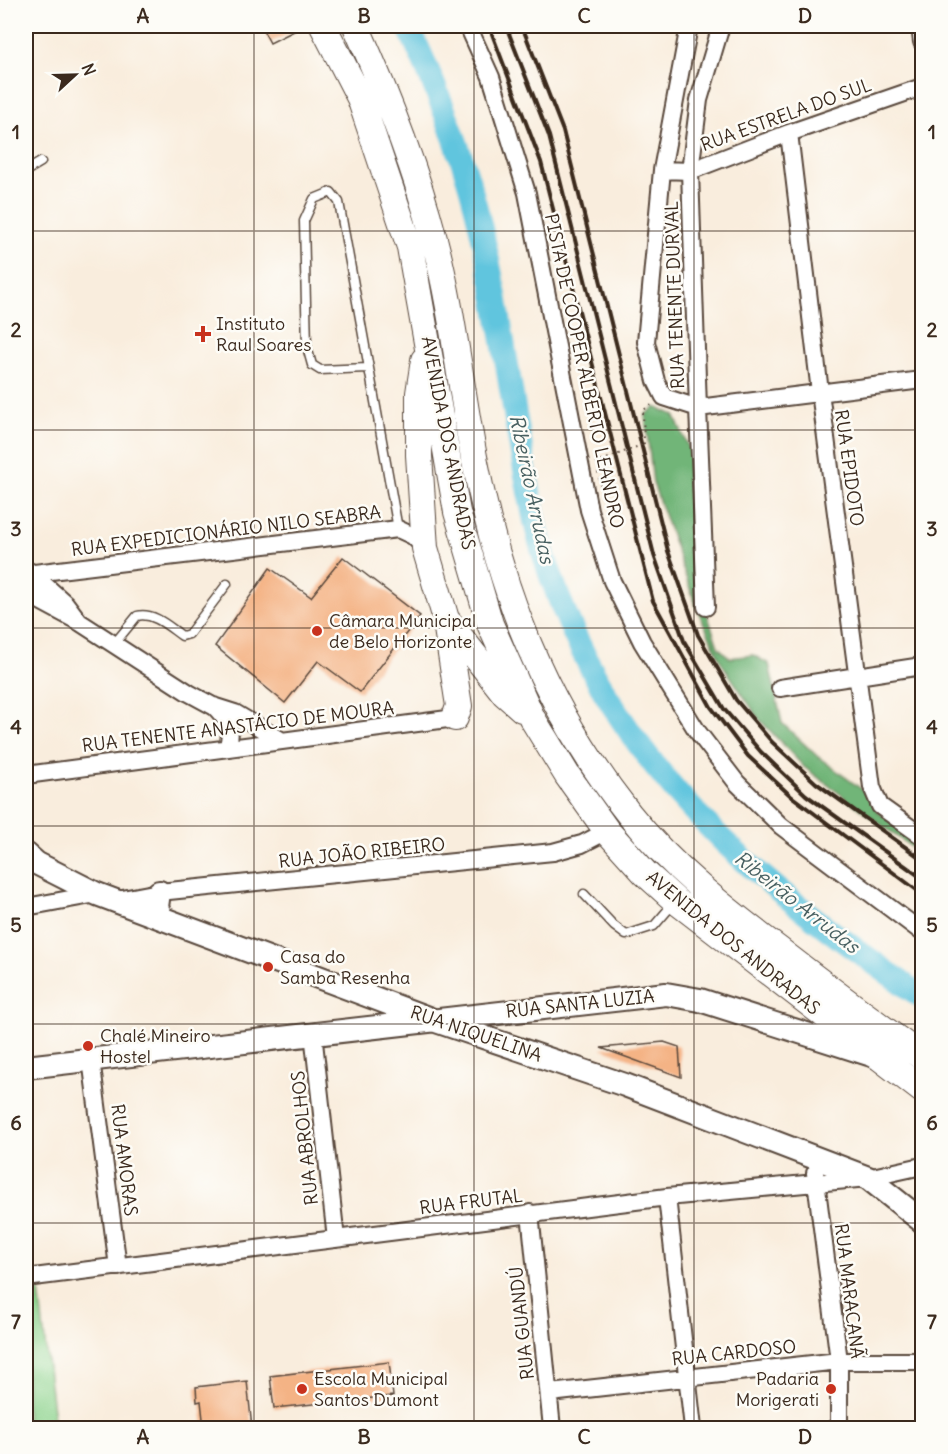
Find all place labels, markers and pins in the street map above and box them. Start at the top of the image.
place label: Instituto Raul Soares [216,312,311,356]
marker: Instituto Raul Soares [194,325,212,343]
place label: Câmara Municipal de Belo Horizonte [329,609,476,653]
marker: Câmara Municipal de Belo Horizonte [310,624,324,638]
place label: Casa do Samba Resenha [280,945,410,989]
marker: Casa do Samba Resenha [261,960,275,974]
place label: Chalé Mineiro Hostel [100,1024,211,1068]
marker: Chalé Mineiro Hostel [81,1039,95,1053]
place label: Escola Municipal Santos Dumont [314,1367,448,1411]
place label: Padaria Morigerati [736,1367,819,1411]
marker: Escola Municipal Santos Dumont [295,1382,309,1396]
marker: Padaria Morigerati [824,1382,838,1396]

